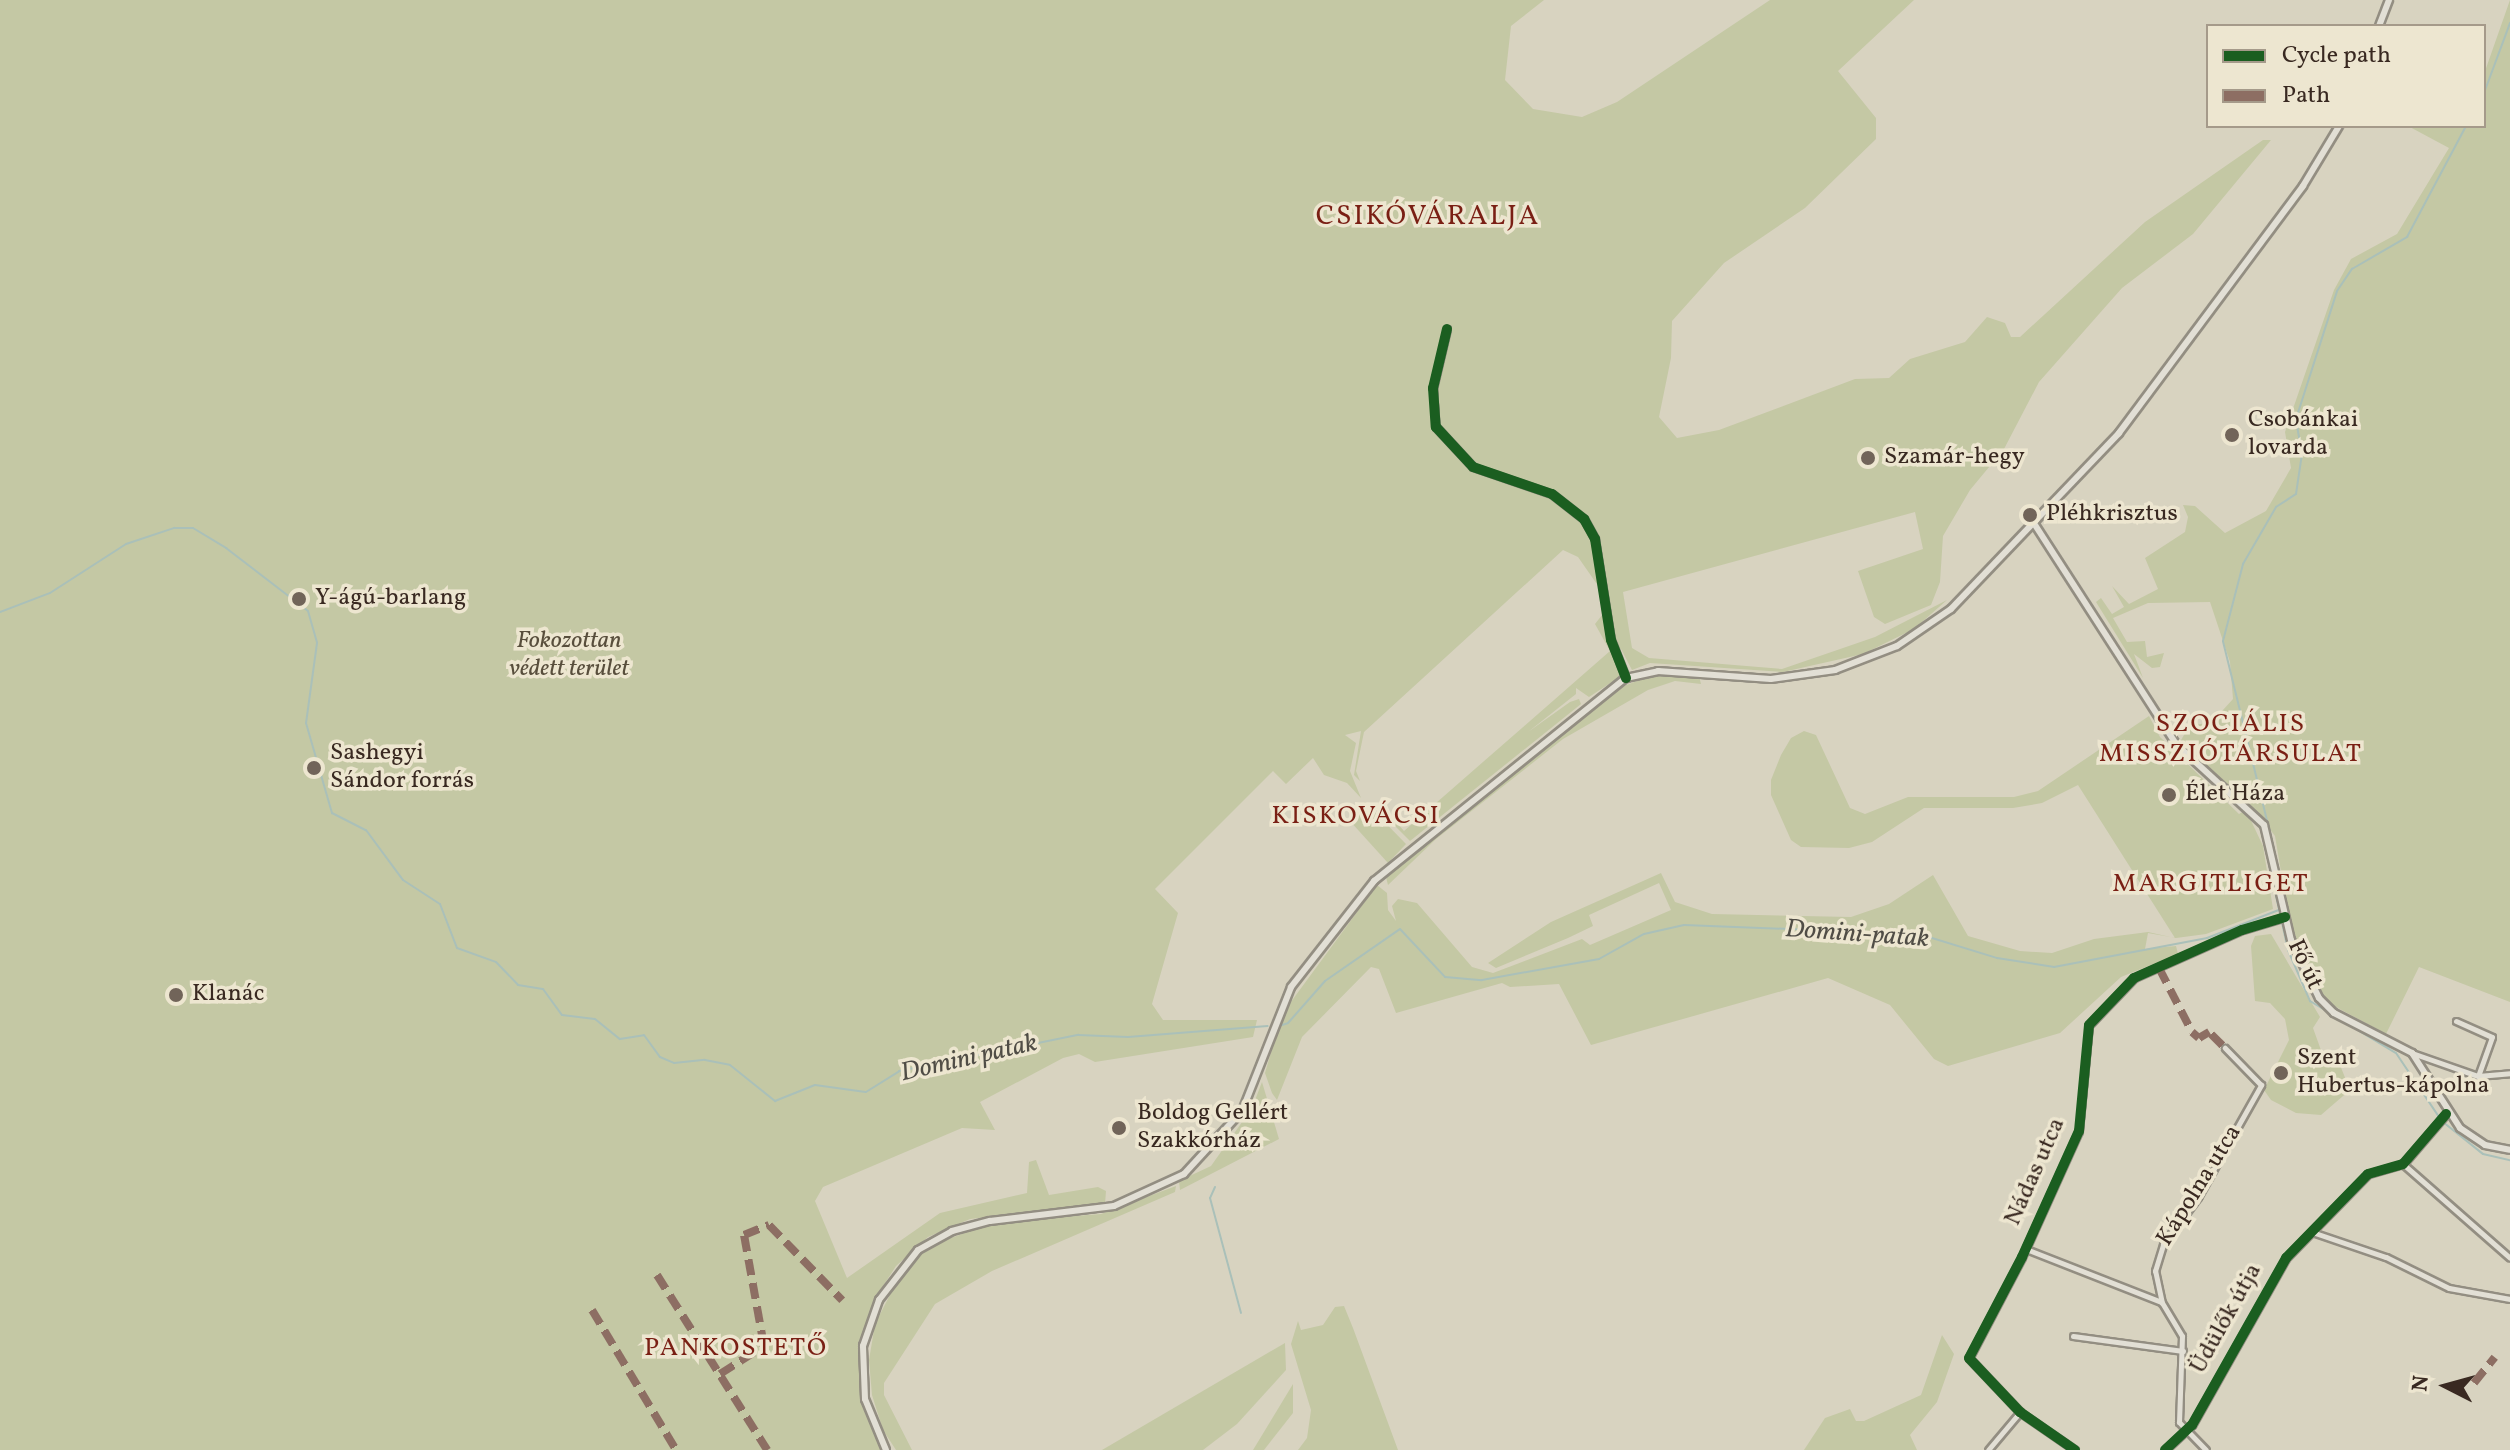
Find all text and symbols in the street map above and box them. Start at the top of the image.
legend [2206,24,2486,128]
text: Cycle path [2282,39,2391,73]
text: Path [2282,79,2330,113]
district label: CSIKÓVÁRALJA [1316,200,1540,234]
place label: Csobánkai lovarda [2248,407,2358,463]
marker: Csobánkai lovarda [2223,426,2241,444]
place label: Szamár-hegy [1884,444,2025,472]
marker: Szamár-hegy [1859,449,1877,467]
place label: Pléhkrisztus [2046,501,2178,529]
marker: Pléhkrisztus [2021,506,2039,524]
place label: Y-ágú-barlang [315,585,466,613]
marker: Y-ágú-barlang [290,590,308,608]
park label: Fokozottan védett terület [509,628,629,684]
district label: SZOCIÁLIS MISSZIÓTÁRSULAT [2099,709,2363,770]
place label: Sashegyi Sándor forrás [330,740,474,796]
marker: Sashegyi Sándor forrás [305,759,323,777]
place label: Élet Háza [2185,781,2285,809]
marker: Élet Háza [2160,786,2178,804]
district label: KISKOVÁCSI [1271,801,1441,833]
district label: MARGITLIGET [2112,869,2310,901]
water label: Domini-patak [1784,914,1930,956]
street label: Fő út [2280,935,2328,995]
place label: Klanác [192,981,264,1009]
marker: Klanác [167,986,185,1004]
water label: Domini patak [898,1028,1040,1090]
place label: Szent Hubertus-kápolna [2297,1045,2490,1101]
marker: Szent Hubertus-kápolna [2272,1064,2290,1082]
place label: Boldog Gellért Szakkórház [1137,1100,1288,1156]
street label: Nádas utca [2000,1114,2072,1230]
marker: Boldog Gellért Szakkórház [1108,1117,1130,1139]
street label: Kápolna utca [2151,1120,2249,1252]
street label: Üdülők útja [2185,1259,2269,1379]
district label: PANKOSTETŐ [644,1333,828,1365]
north arrow [2406,1346,2486,1426]
text: N [2405,1374,2438,1393]

